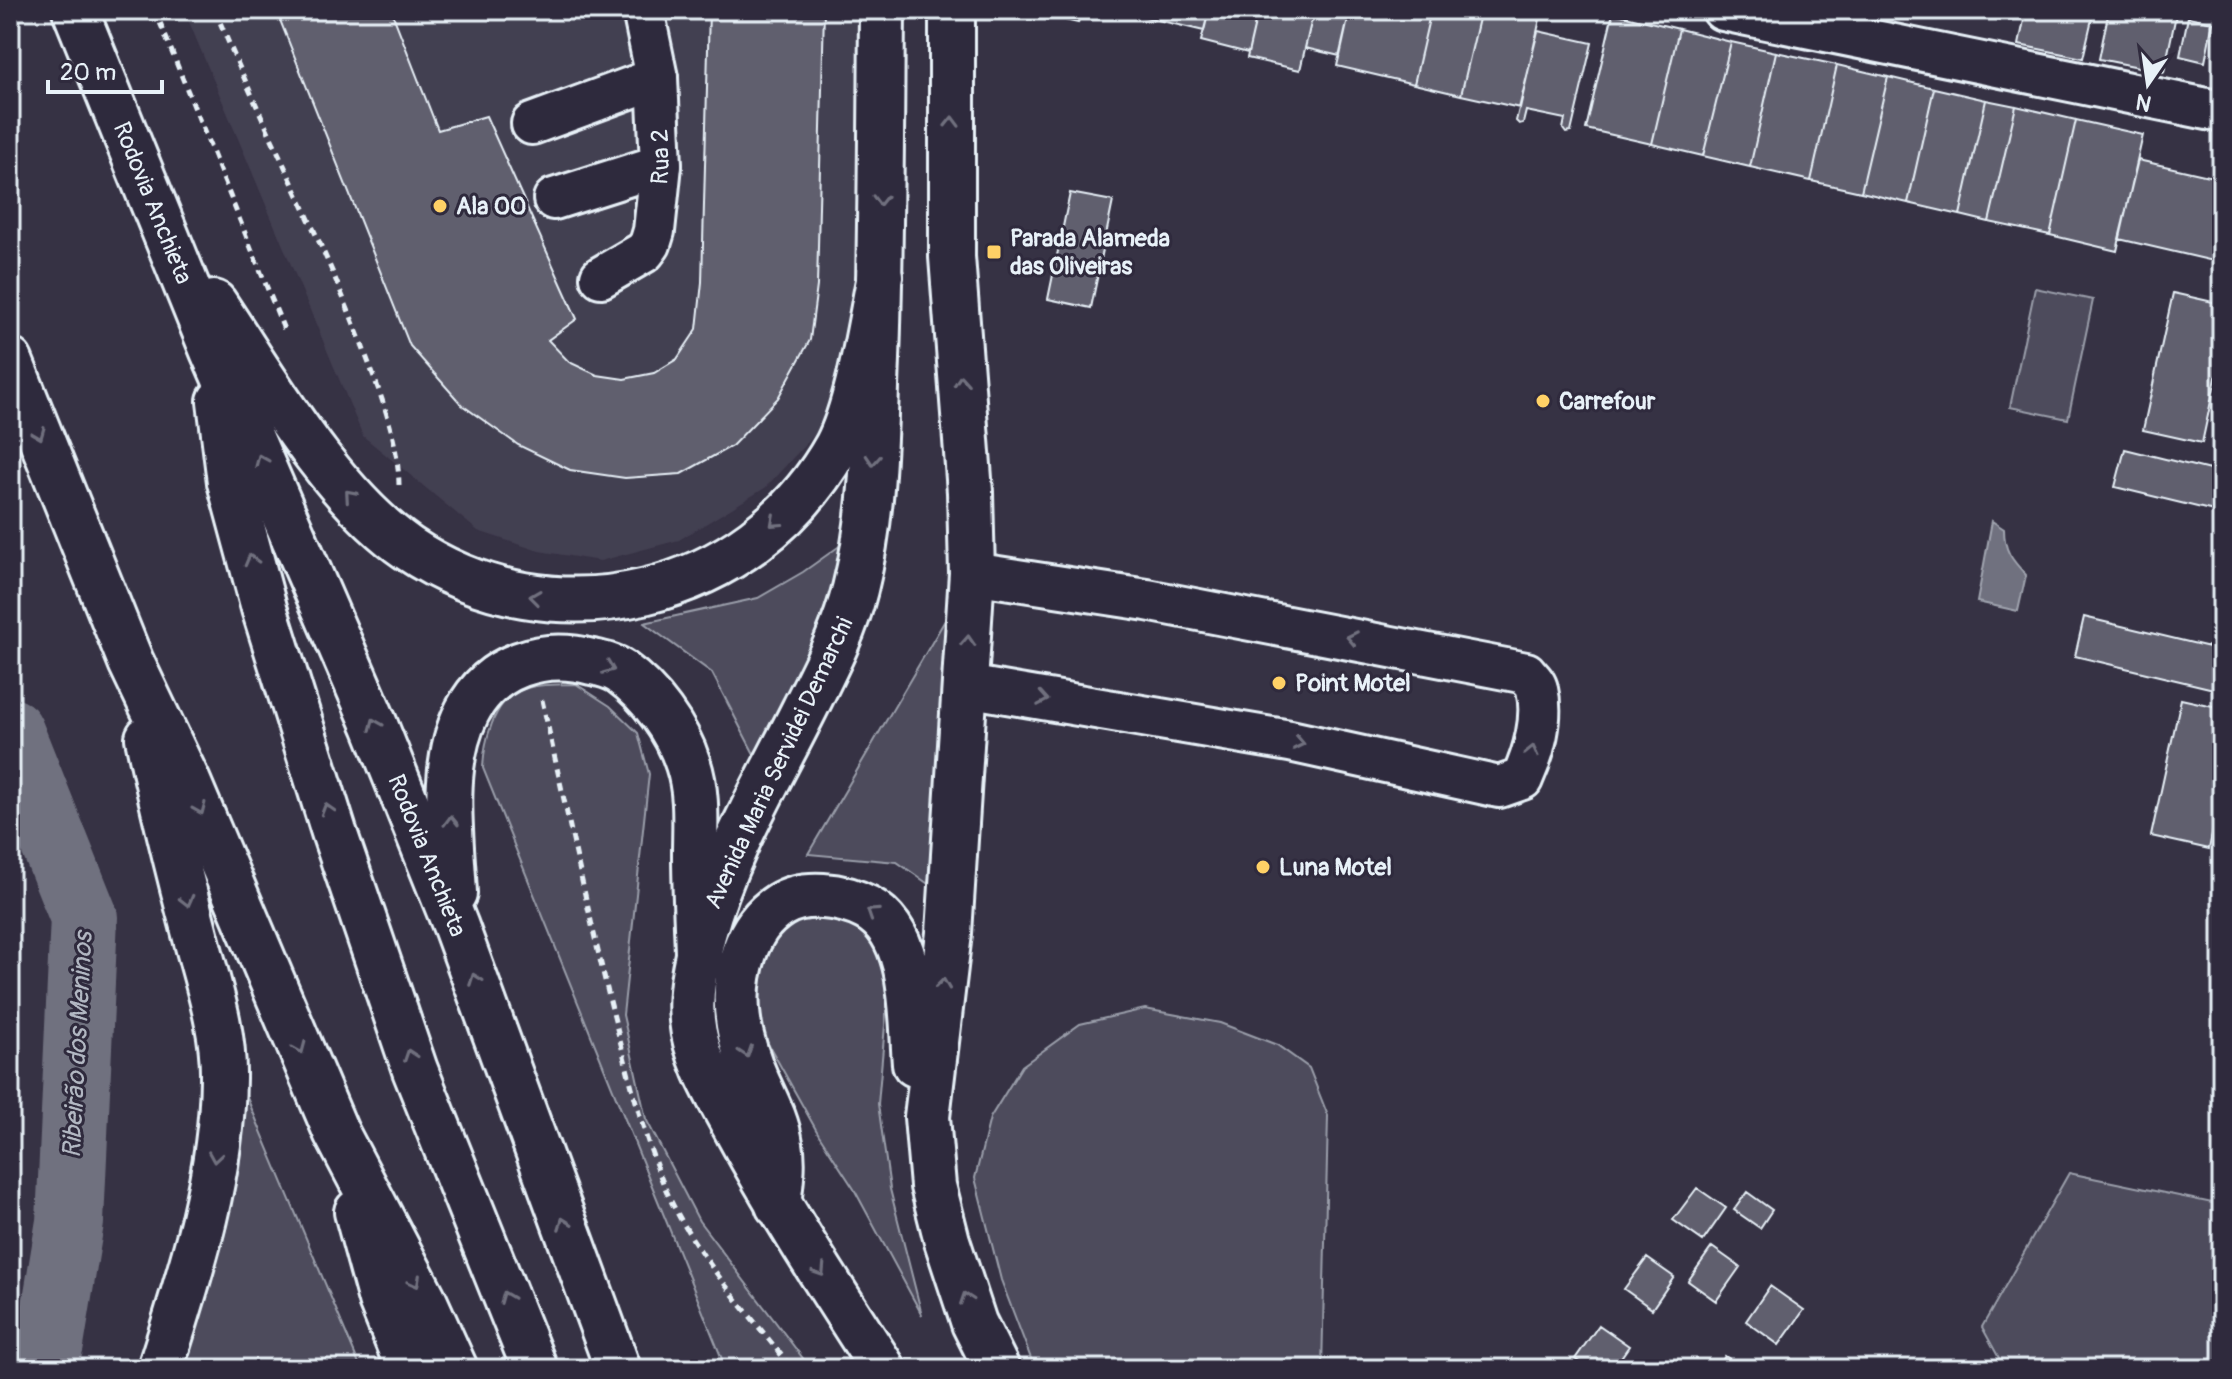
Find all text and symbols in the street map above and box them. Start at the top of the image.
scale bar [48,44,162,94]
north arrow [2108,44,2188,124]
text: 20 m [60,58,116,87]
text: N [2133,87,2154,118]
one-way arrow [943,115,961,128]
street label: Rodovia Anchieta [107,117,199,288]
street label: Rua 2 [645,128,676,186]
place label: Ala 00 [456,192,526,221]
one-way arrow [872,194,889,207]
marker: Ala 00 [431,197,449,215]
place label: Parada Alameda das Oliveiras [1010,224,1170,281]
marker: Parada Alameda das Oliveiras [985,243,1003,261]
one-way arrow [953,374,970,387]
place label: Carrefour [1559,387,1656,416]
marker: Carrefour [1534,392,1552,410]
one-way arrow [29,426,46,440]
one-way arrow [254,454,270,468]
one-way arrow [865,454,882,467]
one-way arrow [345,489,359,504]
one-way arrow [770,513,784,528]
one-way arrow [244,553,261,567]
one-way arrow [528,589,542,606]
street label: Avenida Maria Servidei Demarchi [699,613,859,913]
one-way arrow [1346,630,1359,647]
one-way arrow [959,634,976,647]
one-way arrow [601,658,615,675]
place label: Point Motel [1295,669,1411,698]
marker: Point Motel [1270,674,1288,692]
one-way arrow [1036,690,1049,707]
one-way arrow [368,718,384,732]
one-way arrow [1292,734,1305,751]
one-way arrow [1523,744,1540,758]
street label: Rodovia Anchieta [382,770,473,941]
one-way arrow [190,800,206,815]
one-way arrow [320,802,336,816]
one-way arrow [442,814,460,827]
place label: Luna Motel [1279,853,1392,882]
marker: Luna Motel [1254,858,1272,876]
one-way arrow [178,894,195,908]
one-way arrow [866,907,881,922]
water label: Ribeirão dos Meninos [56,928,100,1159]
one-way arrow [468,973,484,987]
one-way arrow [934,977,951,990]
one-way arrow [291,1040,307,1054]
one-way arrow [736,1044,752,1058]
one-way arrow [403,1049,419,1063]
one-way arrow [208,1150,225,1163]
one-way arrow [557,1217,573,1231]
one-way arrow [810,1262,825,1277]
one-way arrow [405,1273,420,1288]
one-way arrow [499,1291,516,1305]
one-way arrow [959,1291,975,1305]

